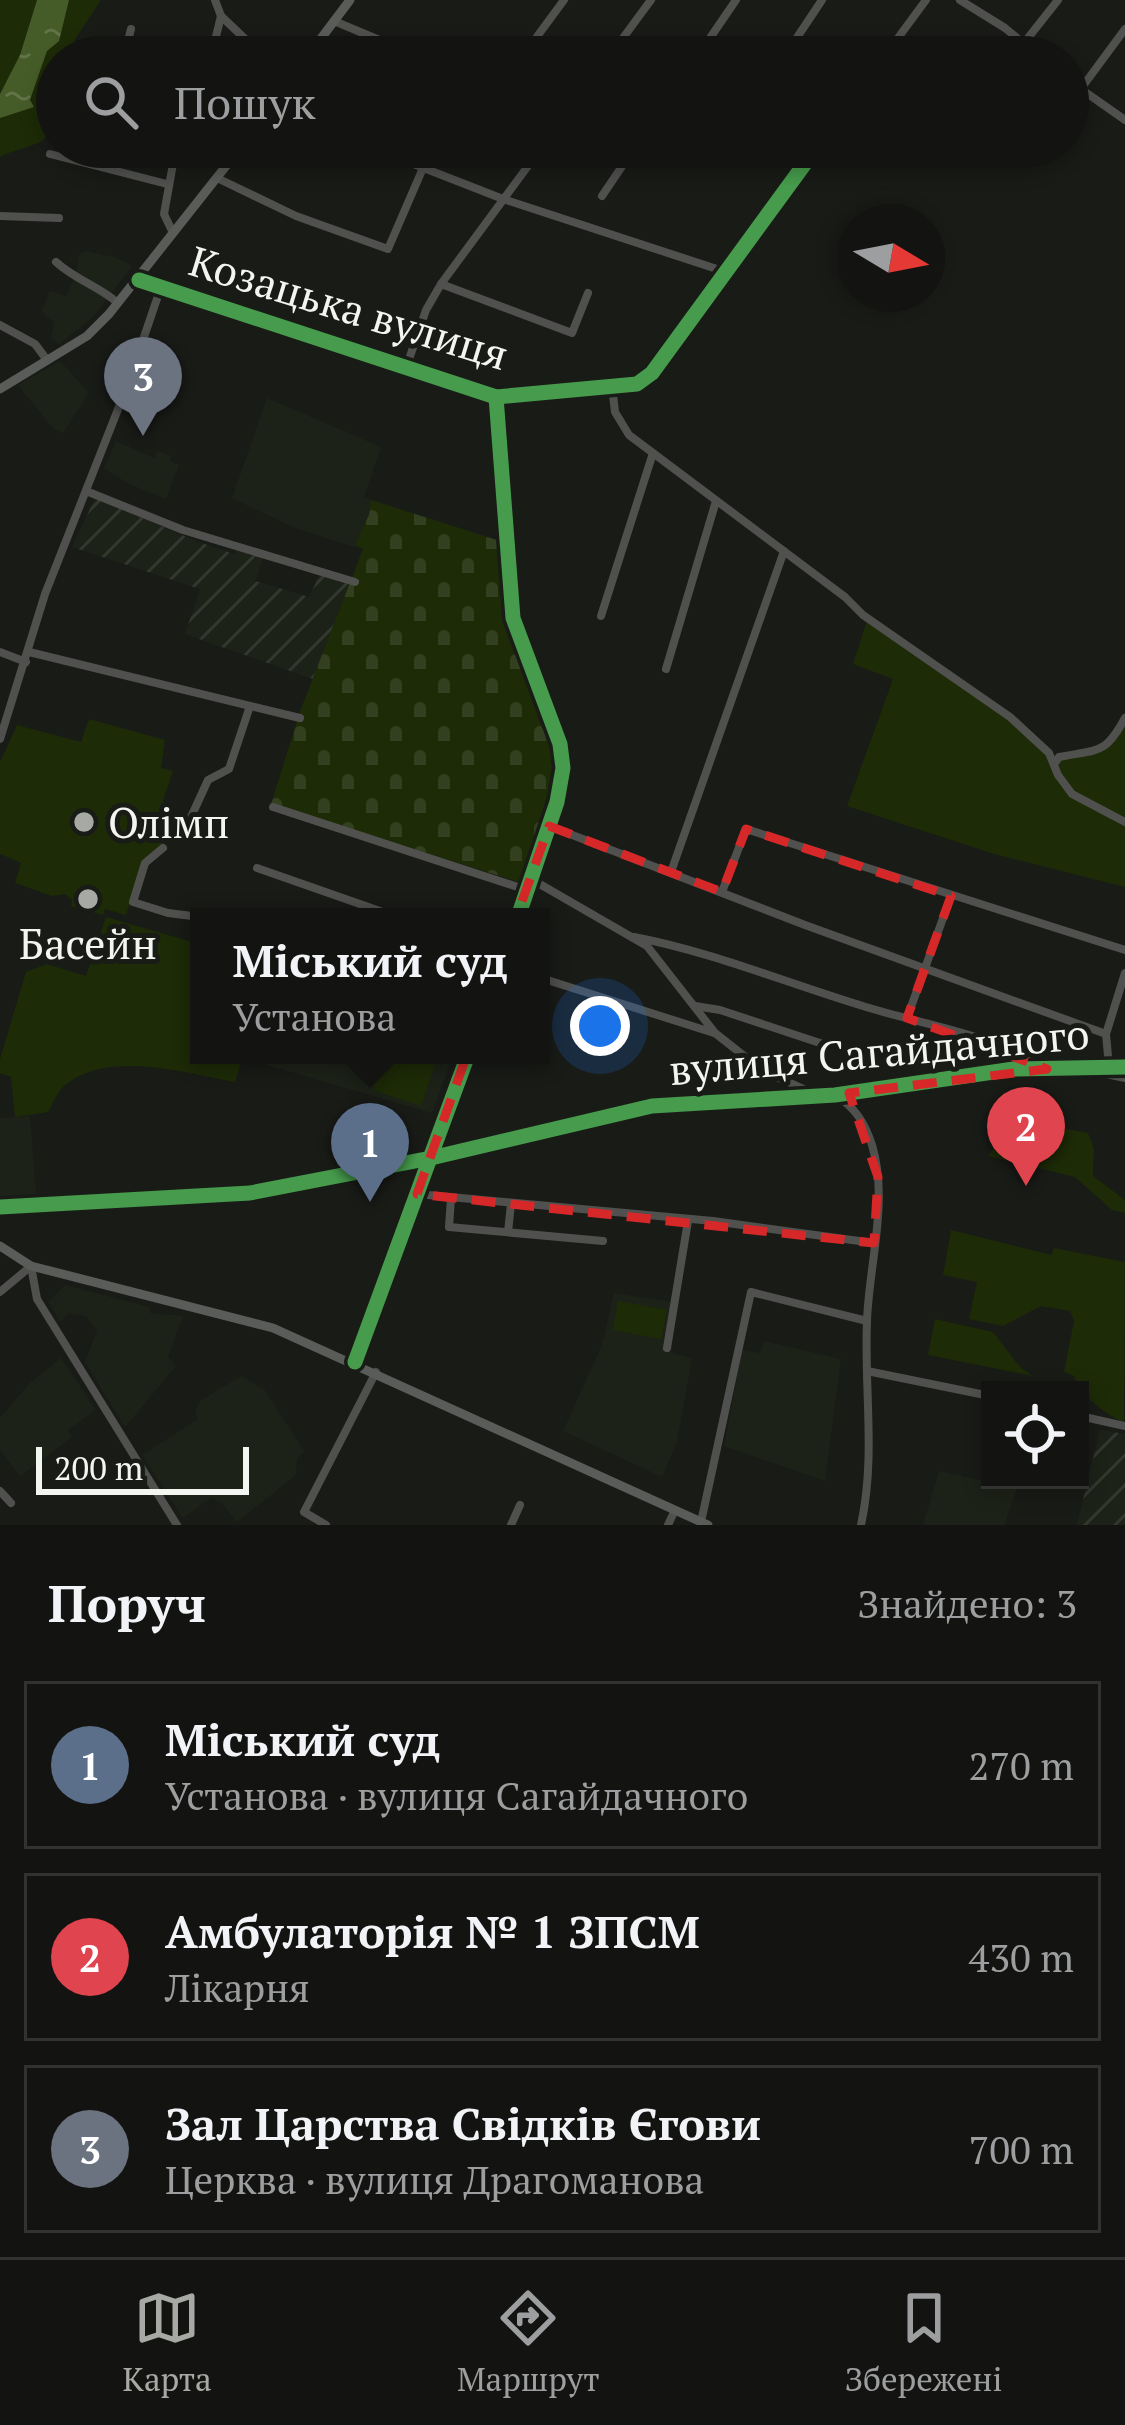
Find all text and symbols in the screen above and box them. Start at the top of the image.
search box [36,36,1089,168]
icon: search [78,69,144,135]
text: Пошук [174,72,316,132]
north arrow [837,204,945,312]
street label: Козацька вулиця [183,232,515,382]
pin: 3 [104,337,182,436]
place label: Олімп [108,794,229,850]
marker: Олімп [71,809,97,835]
marker: Басейн [75,886,101,912]
popup [190,908,550,1064]
place label: Басейн [19,915,157,971]
text: Міський суд [232,930,508,990]
text: Установа [232,990,396,1042]
your location [570,996,630,1056]
street label: вулиця Сагайдачного [667,1005,1091,1097]
pin: 2 [987,1087,1065,1186]
pin: 1 [331,1103,409,1202]
map controls [981,1381,1089,1489]
button: locate [981,1381,1089,1489]
scale bar [36,1441,249,1494]
text: 200 m [54,1446,143,1489]
text: Поруч [48,1569,206,1637]
text: Знайдено: 3 [858,1577,1077,1629]
text: Міський суд [165,1709,440,1769]
text: 1 [79,1739,101,1791]
text: 270 m [969,1739,1074,1791]
text: Установа · вулиця Сагайдачного [165,1769,748,1821]
text: Амбулаторія № 1 ЗПСМ [165,1901,700,1961]
text: 2 [79,1931,101,1983]
text: 430 m [969,1931,1074,1983]
text: Лікарня [165,1961,310,2013]
text: Зал Царства Свідків Єгови [165,2093,761,2153]
text: 3 [79,2123,101,2175]
text: 700 m [969,2123,1074,2175]
text: Церква · вулиця Драгоманова [165,2153,704,2205]
tab: Карта [123,2285,212,2400]
tab: Маршрут [457,2285,600,2400]
tab: Збережені [845,2285,1002,2400]

